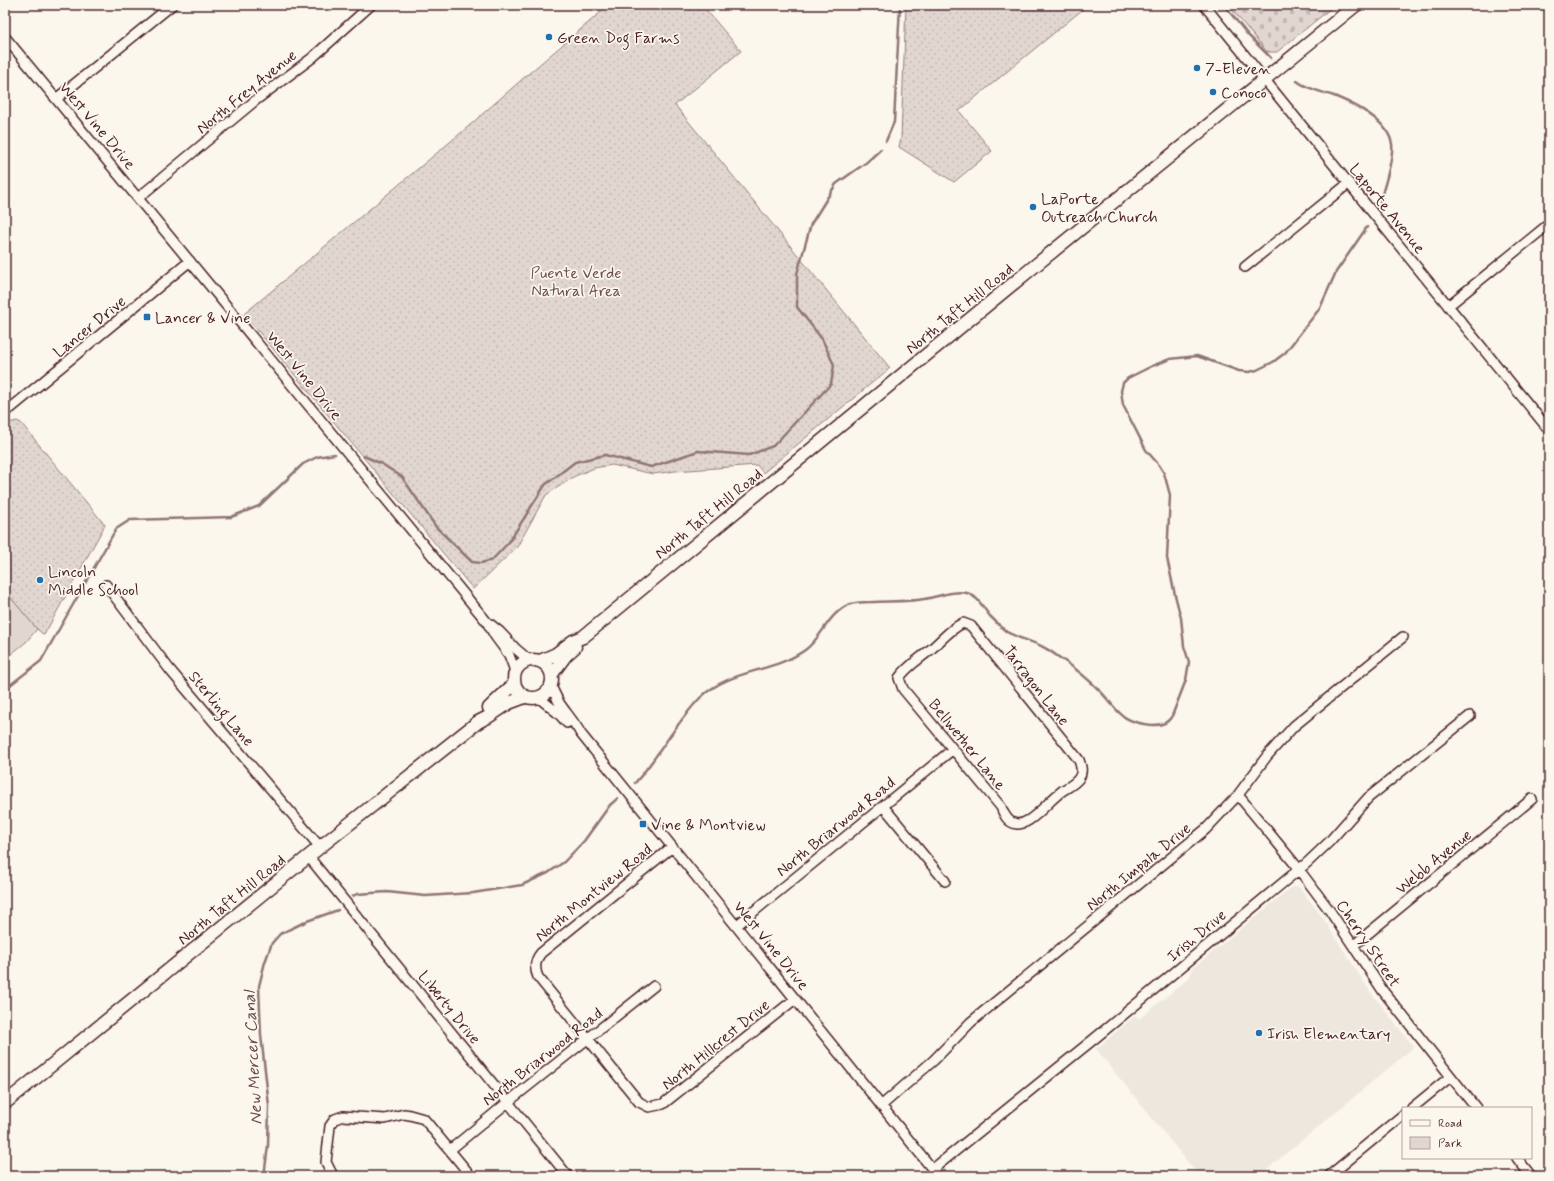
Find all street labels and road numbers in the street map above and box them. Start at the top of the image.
street label: North Frey Avenue [192,45,301,139]
street label: West Vine Drive [54,78,140,175]
street label: Laporte Avenue [1344,160,1430,258]
street label: North Taft Hill Road [902,259,1018,359]
street label: Lancer Drive [49,291,131,363]
street label: West Vine Drive [261,327,346,425]
street label: North Taft Hill Road [651,464,767,564]
street label: Tarragon Lane [998,642,1074,730]
street label: Sterling Lane [182,667,259,752]
street label: Bellwether Lane [923,695,1011,795]
street label: North Briarwood Road [772,773,900,882]
street label: North Impala Drive [1082,818,1196,916]
street label: Webb Avenue [1391,825,1476,899]
street label: North Montview Road [531,839,657,947]
street label: North Taft Hill Road [174,850,290,950]
street label: Cherry Street [1331,896,1405,992]
street label: West Vine Drive [728,897,813,995]
street label: Irish Drive [1163,905,1231,967]
street label: Liberty Drive [413,967,485,1049]
street label: North Hillcrest Drive [658,995,774,1095]
street label: North Briarwood Road [478,1003,608,1111]

